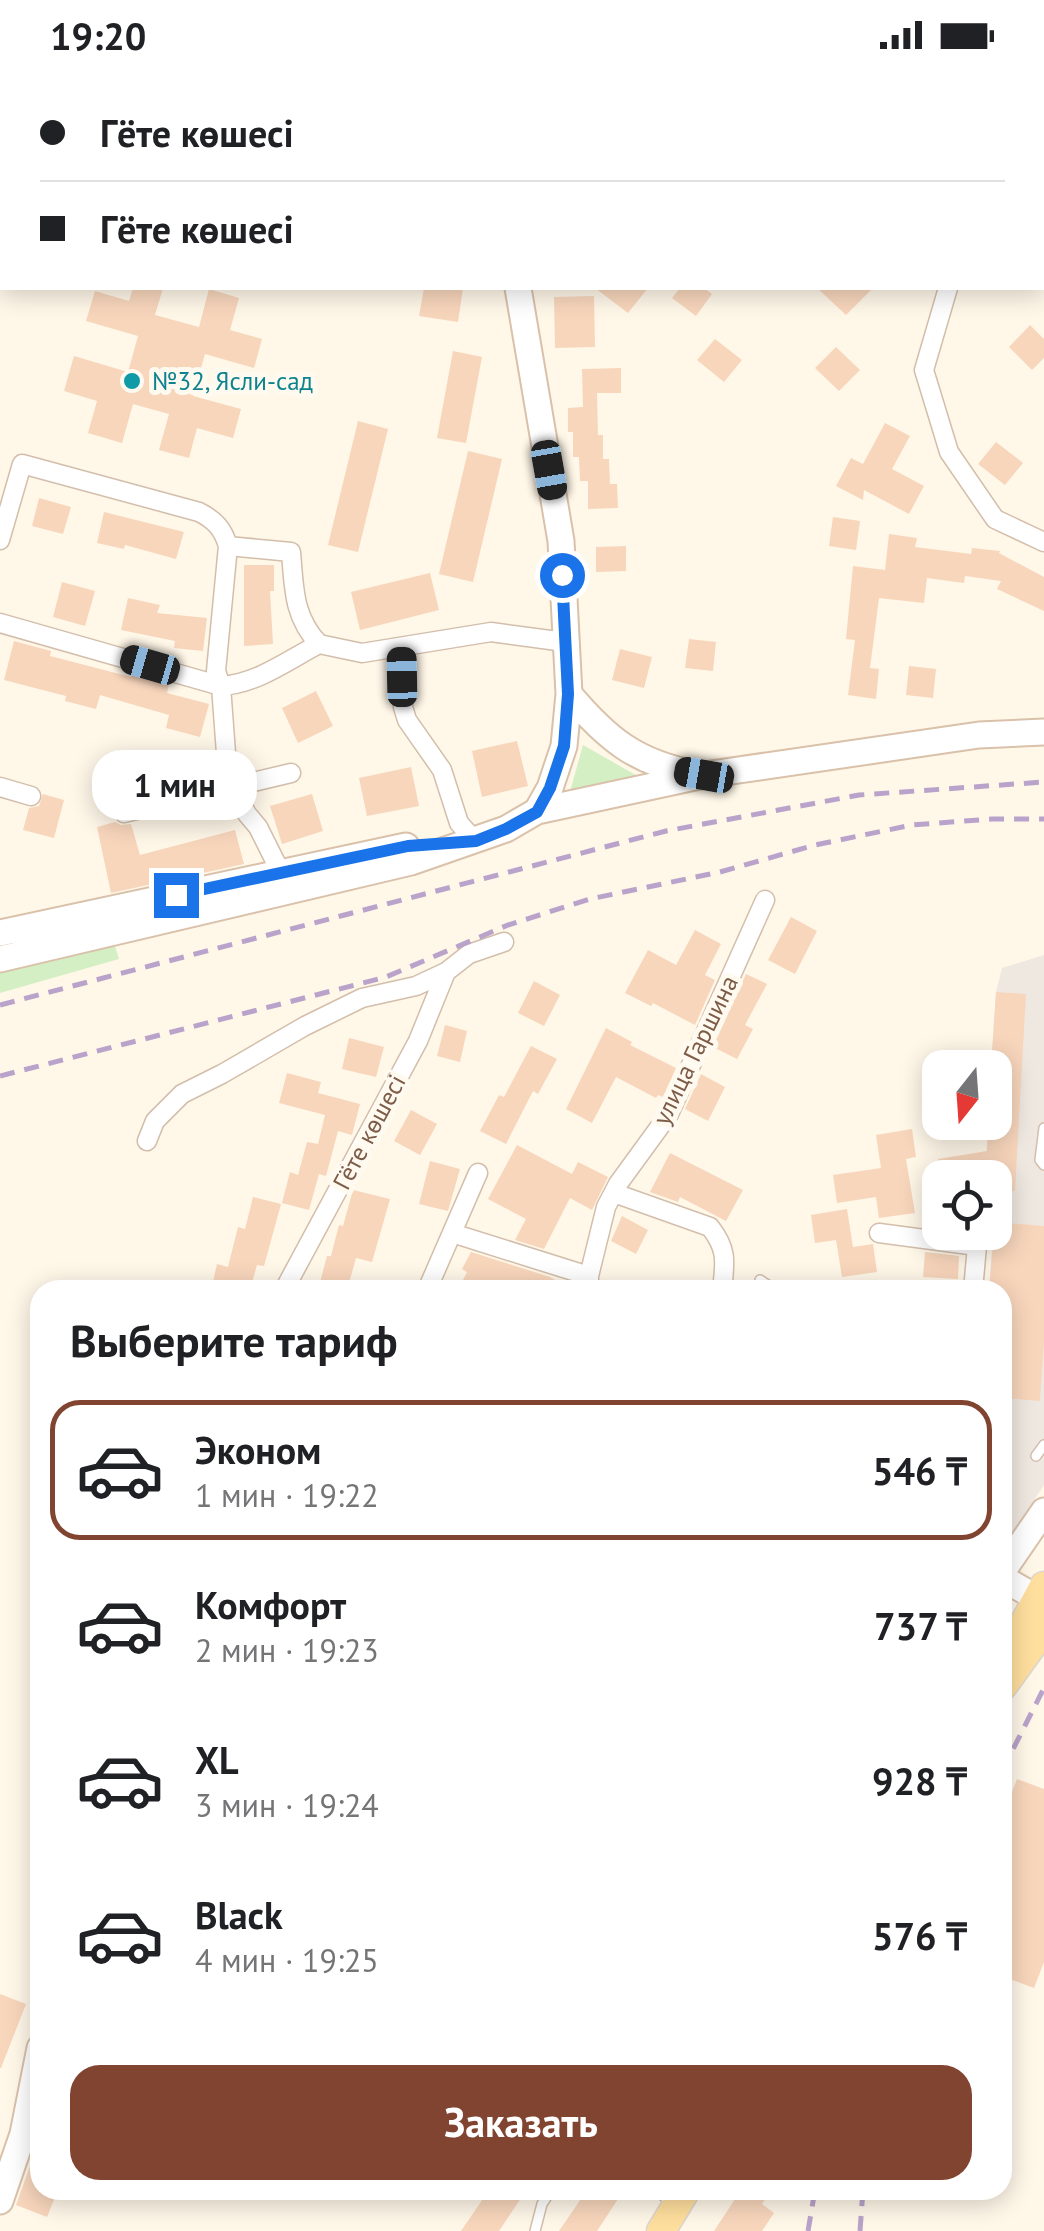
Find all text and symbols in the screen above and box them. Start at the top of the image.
text: 19:20 [50,11,146,60]
text: Гёте көшесі [100,108,294,157]
text: Гёте көшесі [100,204,294,253]
place label: №32, Ясли-сад [152,365,313,397]
marker: №32, Ясли-сад [121,370,143,392]
car [529,438,569,502]
route start [540,553,585,598]
car [117,642,183,688]
car [386,647,418,707]
callout: 1 мин [94,750,258,820]
car [672,755,736,795]
text: 1 мин [133,764,216,806]
route end [154,873,199,918]
street label: улица Гаршина [645,970,745,1130]
north arrow [922,1050,1012,1140]
map controls [922,1050,1012,1250]
street label: Гёте көшесі [325,1069,413,1195]
button: locate [922,1160,1012,1250]
text: Выберите тариф [70,1311,397,1369]
icon: car [75,1425,165,1515]
text: Эконом [195,1425,321,1474]
text: 546 ₸ [872,1446,967,1495]
text: 1 мин · 19:22 [195,1474,379,1516]
icon: car [75,1580,165,1670]
text: Комфорт [195,1580,346,1629]
text: 737 ₸ [874,1601,967,1650]
text: 2 мин · 19:23 [195,1629,379,1671]
icon: car [75,1735,165,1825]
text: XL [195,1735,239,1784]
text: 928 ₸ [872,1756,967,1805]
text: 3 мин · 19:24 [195,1784,379,1826]
icon: car [75,1890,165,1980]
text: Black [195,1890,283,1939]
text: 576 ₸ [872,1911,967,1960]
text: 4 мин · 19:25 [195,1939,379,1981]
button: Заказать [70,2065,972,2180]

